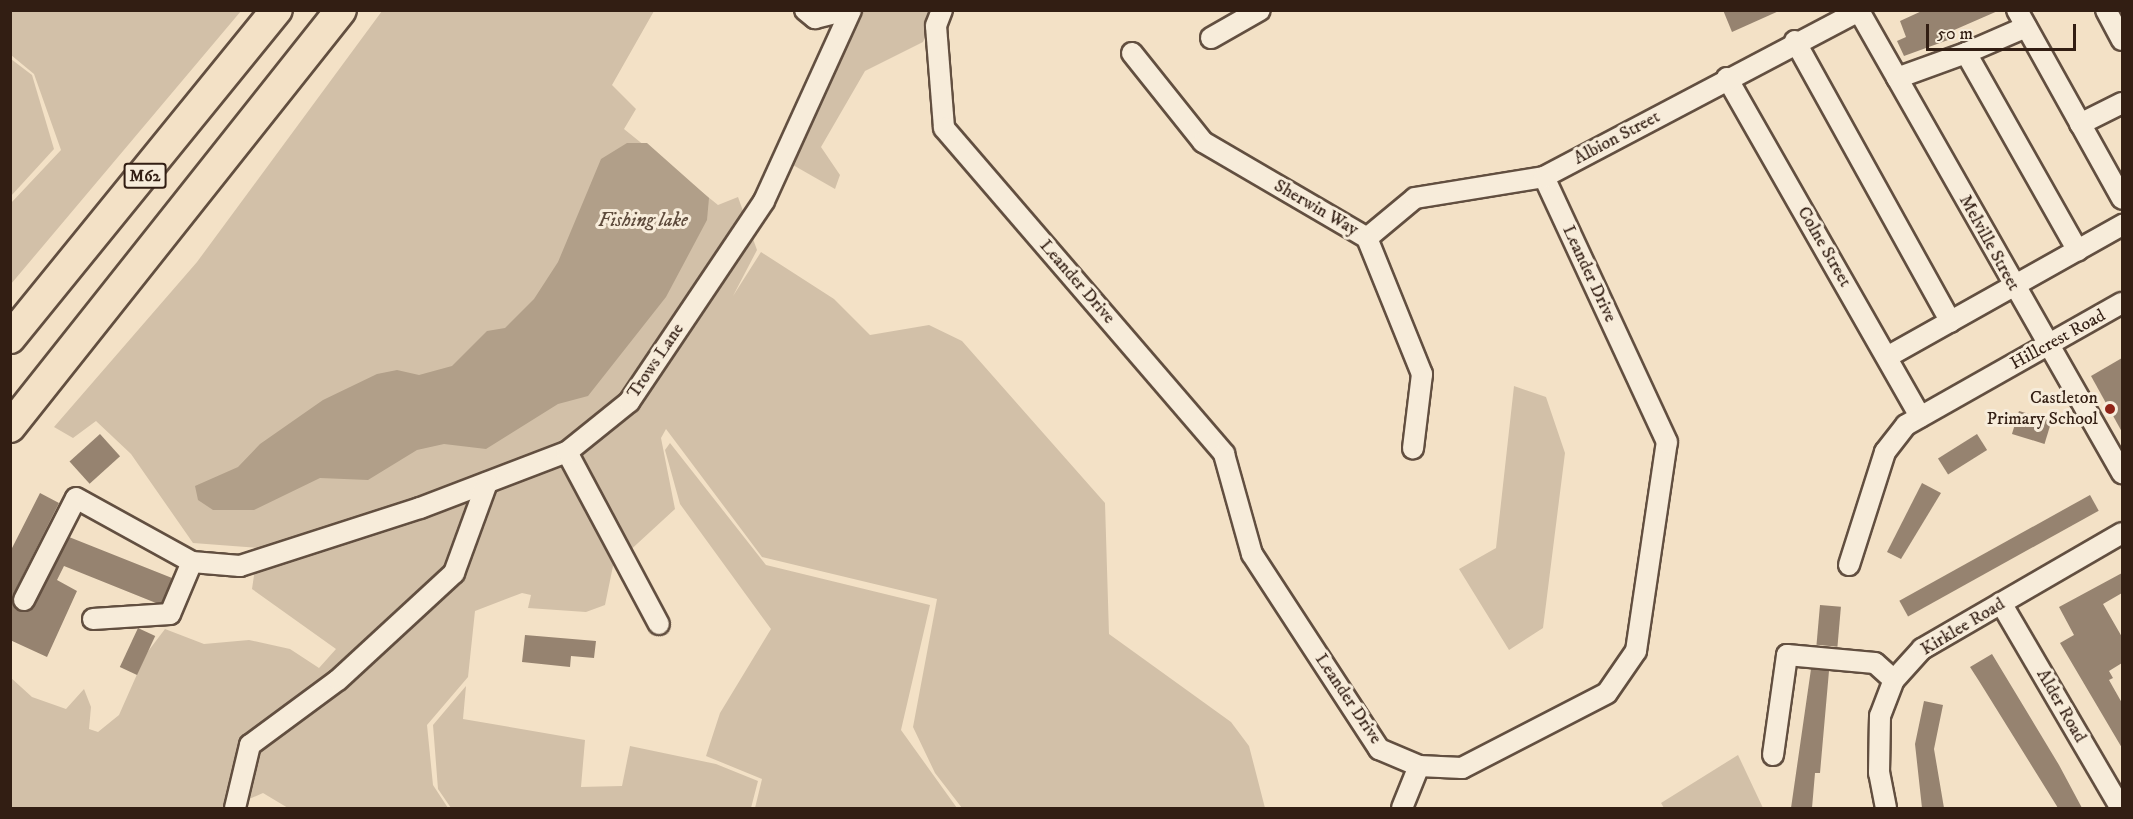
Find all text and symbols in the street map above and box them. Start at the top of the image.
scale bar [1929,12,2079,50]
text: 50 m [1937,23,1973,45]
street label: Albion Street [1570,106,1664,170]
road number: M62 [122,163,168,189]
street label: Sherwin Way [1270,175,1362,241]
street label: Melville Street [1954,191,2024,295]
street label: Colne Street [1792,203,1856,291]
water label: Fishing lake [598,208,688,232]
street label: Leander Drive [1557,222,1621,326]
street label: Leander Drive [1035,235,1119,329]
street label: Hillcrest Road [2007,305,2109,375]
street label: Trows Lane [623,319,689,403]
place label: Castleton Primary School [1987,388,2098,430]
marker: Castleton Primary School [2103,402,2117,416]
street label: Kirklee Road [1917,593,2009,661]
street label: Leander Drive [1310,650,1386,748]
street label: Alder Road [2031,665,2091,747]

